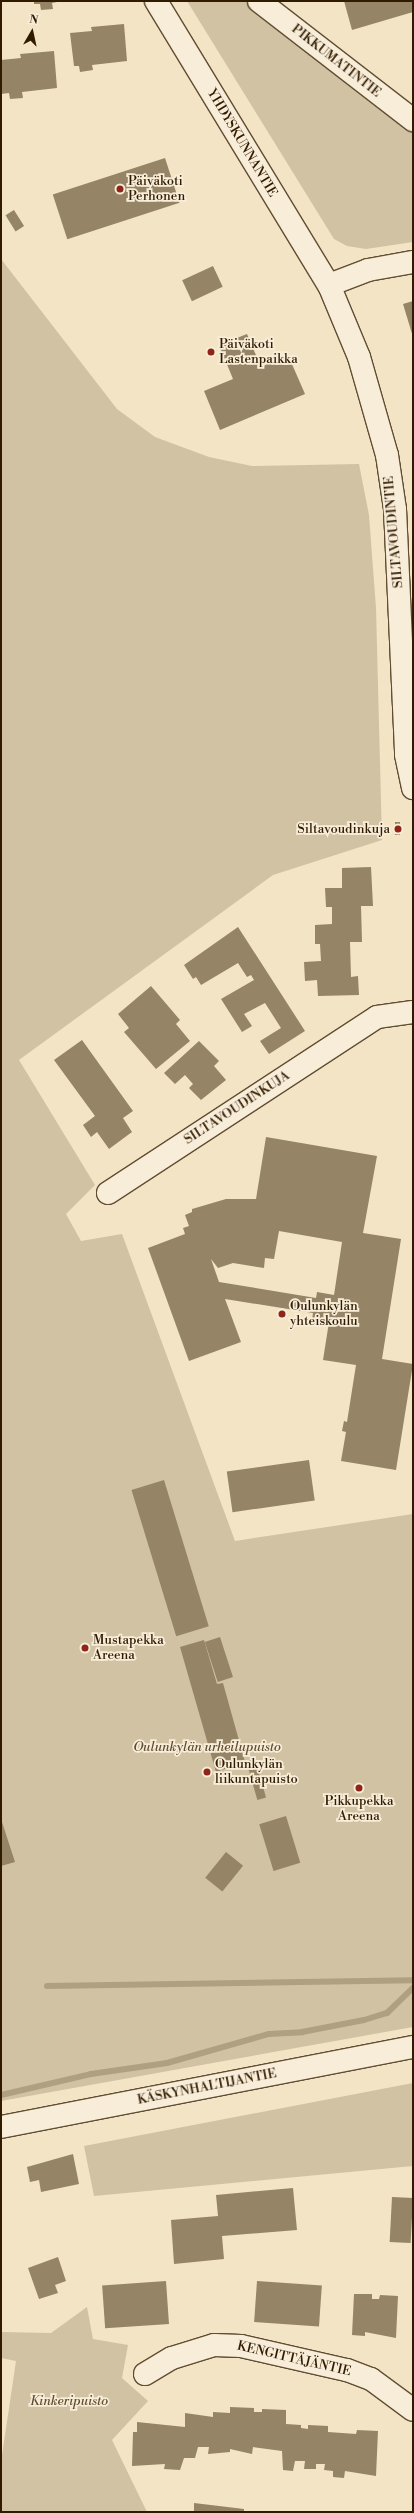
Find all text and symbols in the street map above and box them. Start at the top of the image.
north arrow [12,12,52,52]
text: N [28,13,39,28]
street label: PIKKUMATINTIE [288,21,384,101]
street label: YHDYSKUNNANTIE [204,86,280,200]
place label: Päiväkoti Perhonen [128,174,185,205]
marker: Päiväkoti Perhonen [115,184,125,194]
place label: Päiväkoti Lastenpaikka [219,337,298,368]
marker: Päiväkoti Lastenpaikka [206,347,216,357]
street label: SILTAVOUDINTIE [381,475,407,589]
place label: Siltavoudinkuja [297,821,390,837]
marker: Siltavoudinkuja [393,824,403,834]
street label: SILTAVOUDINKUJA [181,1068,293,1148]
place label: Oulunkylän yhteiskoulu [290,1299,358,1330]
marker: Oulunkylän yhteiskoulu [277,1309,287,1319]
place label: Mustapekka Areena [93,1633,164,1664]
marker: Mustapekka Areena [80,1643,90,1653]
park label: Oulunkylän urheilupuisto [133,1739,281,1755]
place label: Oulunkylän liikuntapuisto [215,1757,298,1788]
marker: Oulunkylän liikuntapuisto [202,1767,212,1777]
marker: Pikkupekka Areena [354,1783,364,1793]
place label: Pikkupekka Areena [324,1794,394,1825]
street label: KÄSKYNHALTIJANTIE [136,2066,278,2108]
street label: KENGITTÄJÄNTIE [235,2338,353,2380]
park label: Kinkeripuisto [30,2393,108,2409]

